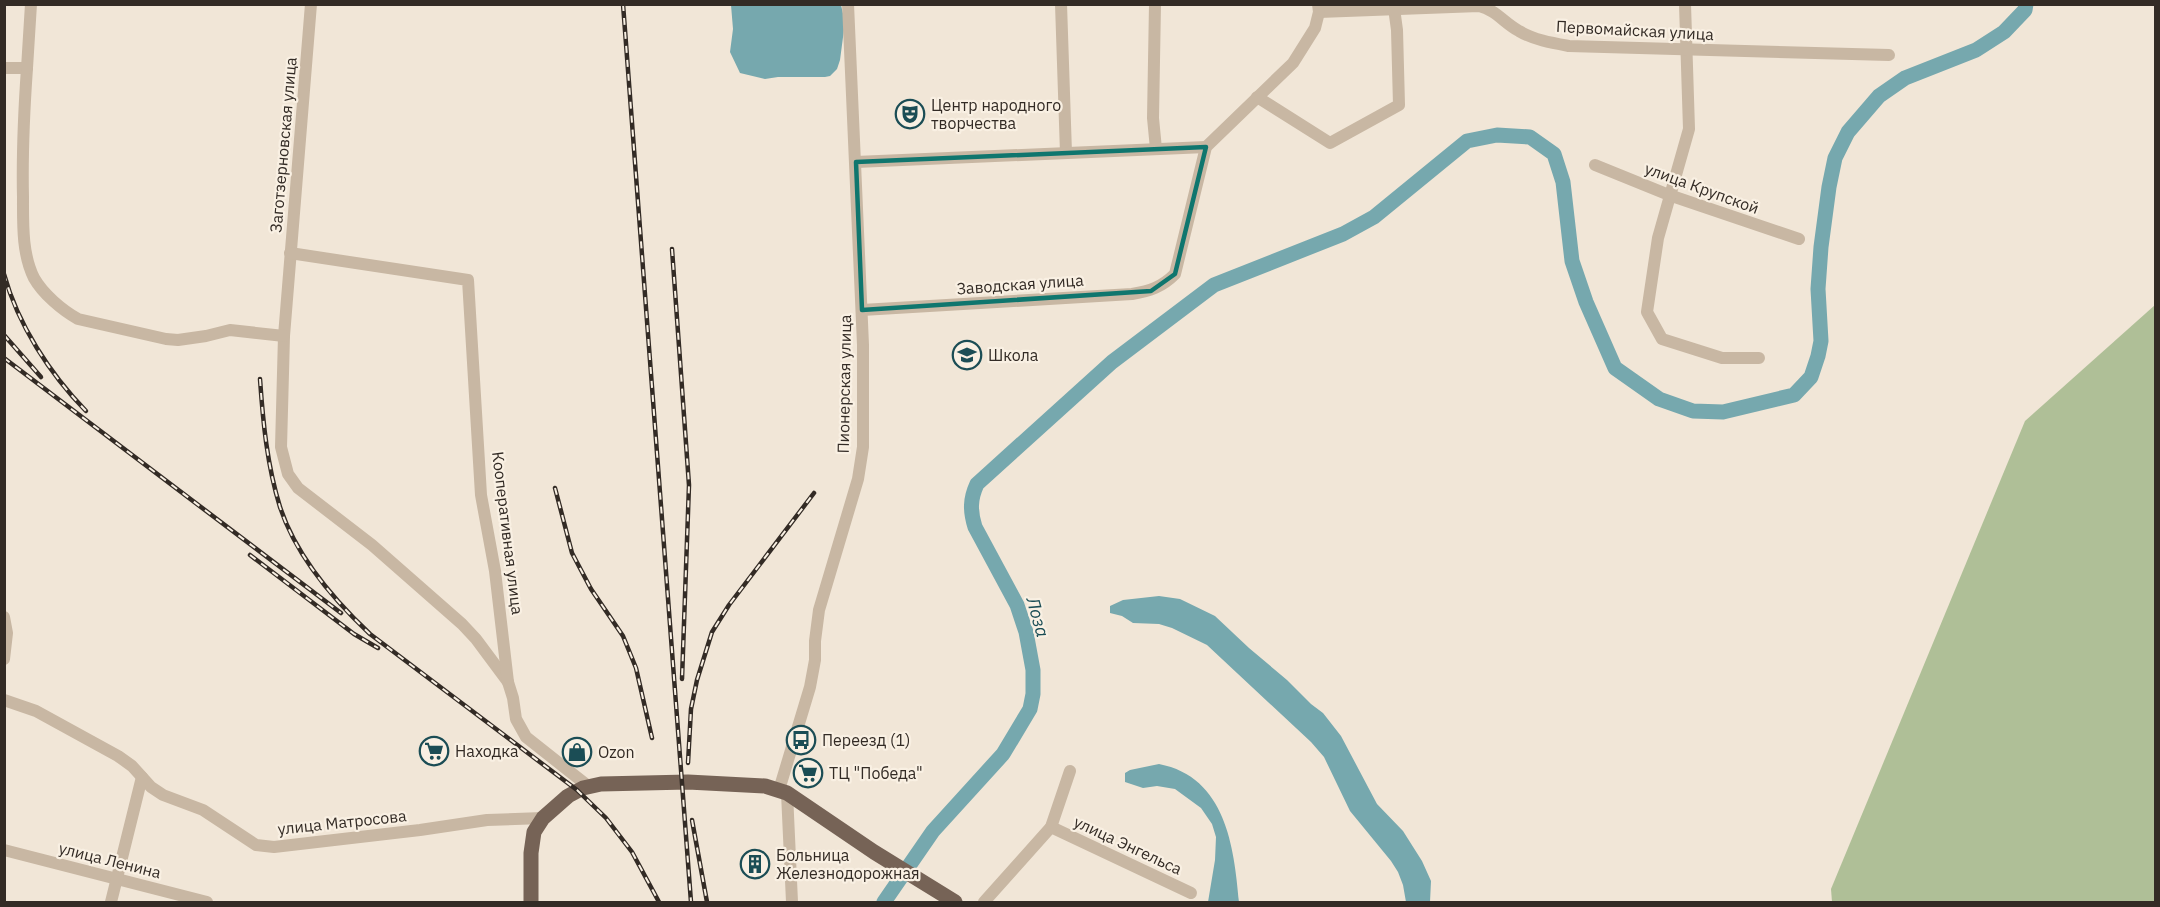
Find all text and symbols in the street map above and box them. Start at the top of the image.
street label: Первомайская улица [1556,16,1715,44]
street label: Заготзерновская улица [265,56,301,234]
place label: Центр народного творчества [931,95,1061,133]
theatre icon: Центр народного творчества [894,98,926,130]
street label: улица Крупской [1642,158,1762,218]
street label: Заводская улица [956,270,1085,298]
street label: Пионерская улица [833,314,855,454]
school or university icon: Школа [951,339,983,371]
place label: Школа [988,345,1039,365]
street label: Кооперативная улица [488,450,528,616]
water label: Лоза [1021,593,1055,640]
bus stop icon: Переезд (1) [785,724,817,756]
place label: Переезд (1) [822,730,910,750]
supermarket icon: Находка [418,735,450,767]
shop icon: Ozon [561,736,593,768]
place label: Находка [455,741,519,761]
place label: Ozon [598,742,635,762]
supermarket icon: ТЦ "Победа" [792,757,824,789]
place label: ТЦ "Победа" [829,763,923,783]
street label: улица Матросова [277,805,408,839]
street label: улица Энгельса [1071,811,1186,879]
street label: улица Ленина [57,838,164,882]
place label: Больница Железнодорожная [776,845,920,883]
building icon: Больница Железнодорожная [739,848,771,880]

